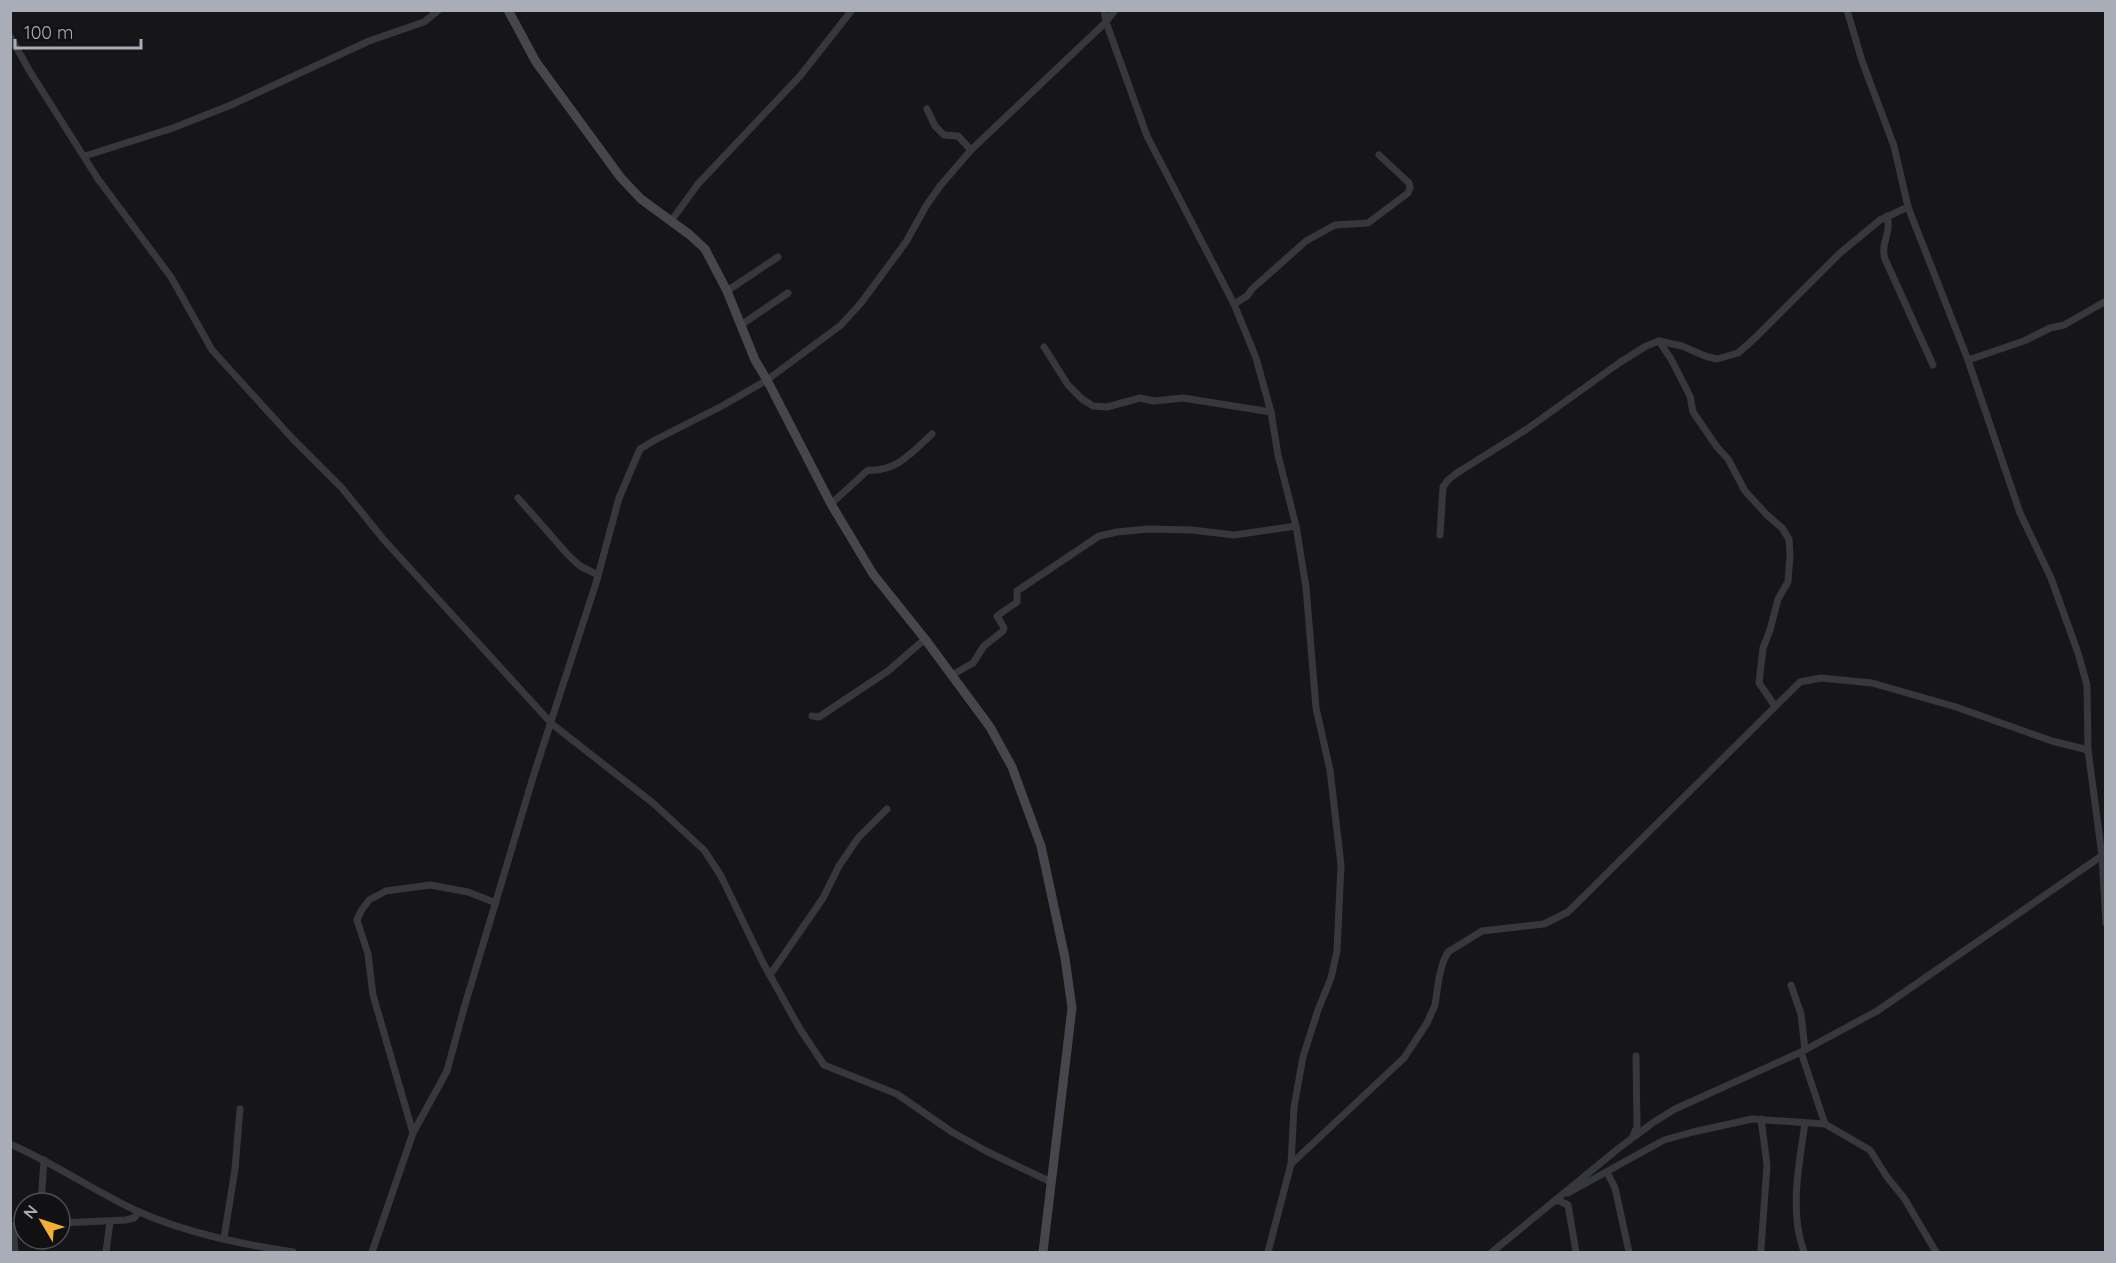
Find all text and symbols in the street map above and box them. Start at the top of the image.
scale bar [15,12,141,50]
text: 100 m [24,21,73,44]
north arrow [12,1191,72,1251]
text: N [19,1201,42,1222]

